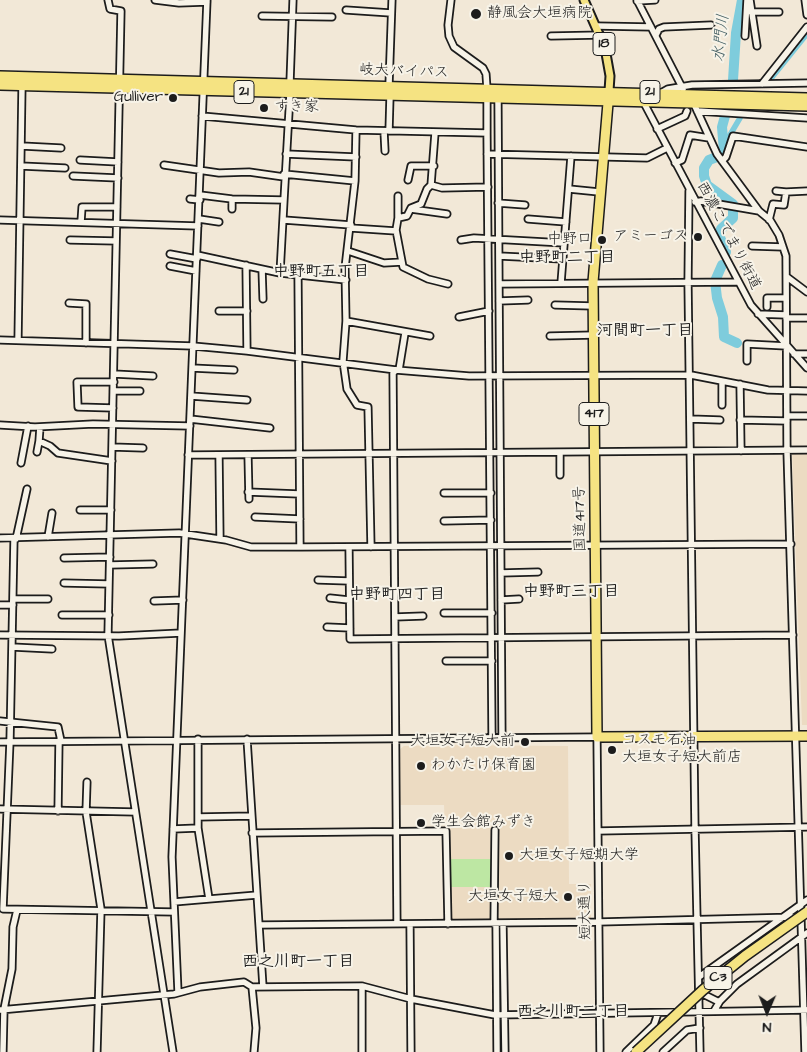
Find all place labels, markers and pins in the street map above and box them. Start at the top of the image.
place label: 静風会大垣病院 [487,5,592,23]
marker: 静風会大垣病院 [469,7,483,21]
place label: Gulliver [114,89,163,107]
marker: Gulliver [167,92,179,104]
place label: すき家 [274,99,319,117]
marker: すき家 [258,102,270,114]
place label: アミーゴス [613,228,688,246]
place label: 中野口 [547,231,592,249]
marker: アミーゴス [692,231,704,243]
marker: 中野口 [596,234,608,246]
place label: コスモ石油 大垣女子短大前店 [622,732,742,767]
place label: 大垣女子短大前 [410,733,515,751]
marker: 大垣女子短大前 [519,736,531,748]
marker: コスモ石油 大垣女子短大前店 [606,744,618,756]
place label: わかたけ保育園 [431,757,536,775]
marker: わかたけ保育園 [415,760,427,772]
place label: 学生会館みずき [431,814,536,832]
marker: 学生会館みずき [415,817,427,829]
place label: 大垣女子短期大学 [519,847,639,865]
marker: 大垣女子短期大学 [503,850,515,862]
place label: 大垣女子短大 [468,888,558,906]
marker: 大垣女子短大 [562,891,574,903]

